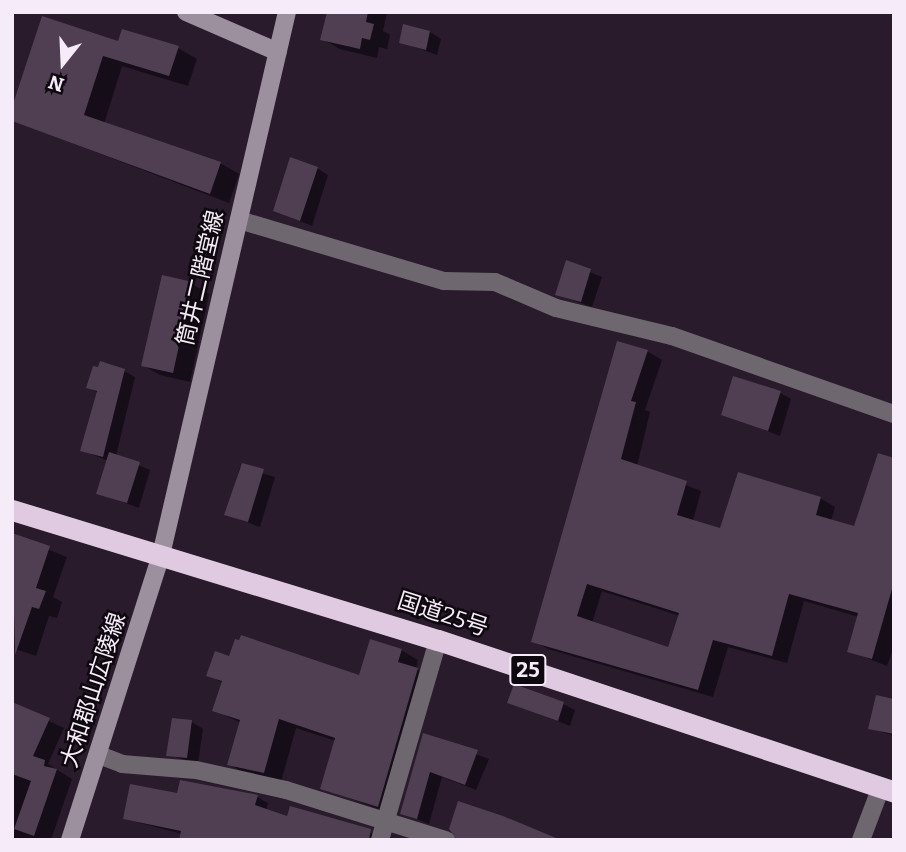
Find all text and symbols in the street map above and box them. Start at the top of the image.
north arrow [28,28,98,98]
text: N [46,70,67,97]
street label: 筒井二階堂線 [171,208,229,348]
street label: 国道25号 [394,586,492,642]
street label: 大和郡山広陵線 [55,609,131,771]
road number: 25 [509,652,547,688]

